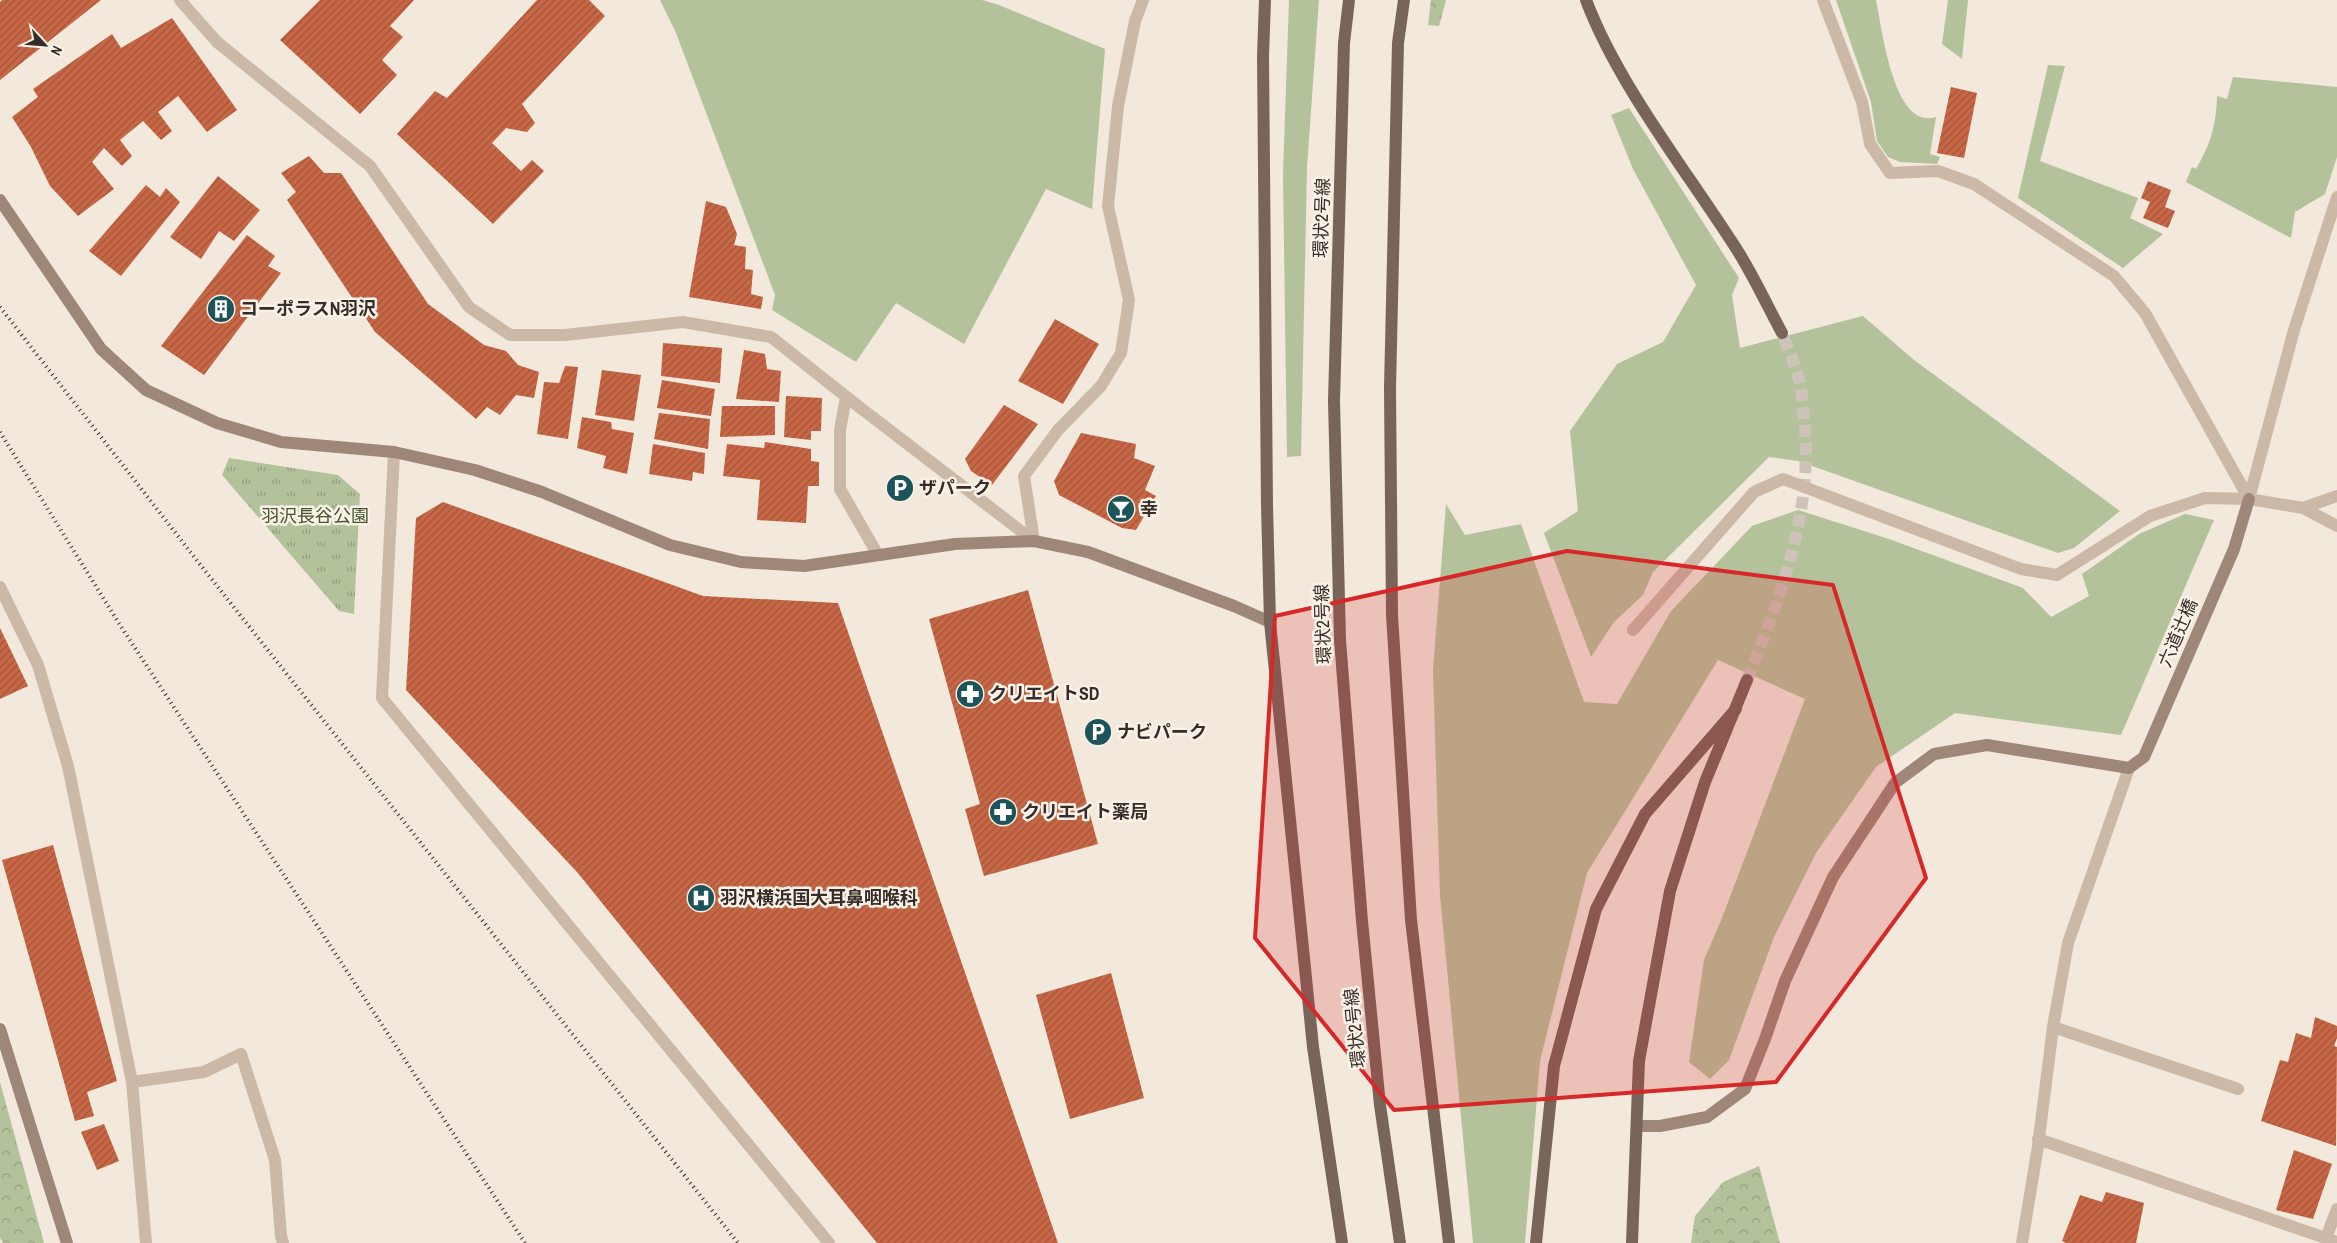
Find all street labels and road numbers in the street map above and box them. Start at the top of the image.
street label: 環状2号線 [1308,177,1335,259]
street label: 環状2号線 [1309,583,1336,665]
street label: 六道辻橋 [2152,595,2203,671]
street label: 環状2号線 [1338,987,1371,1069]

